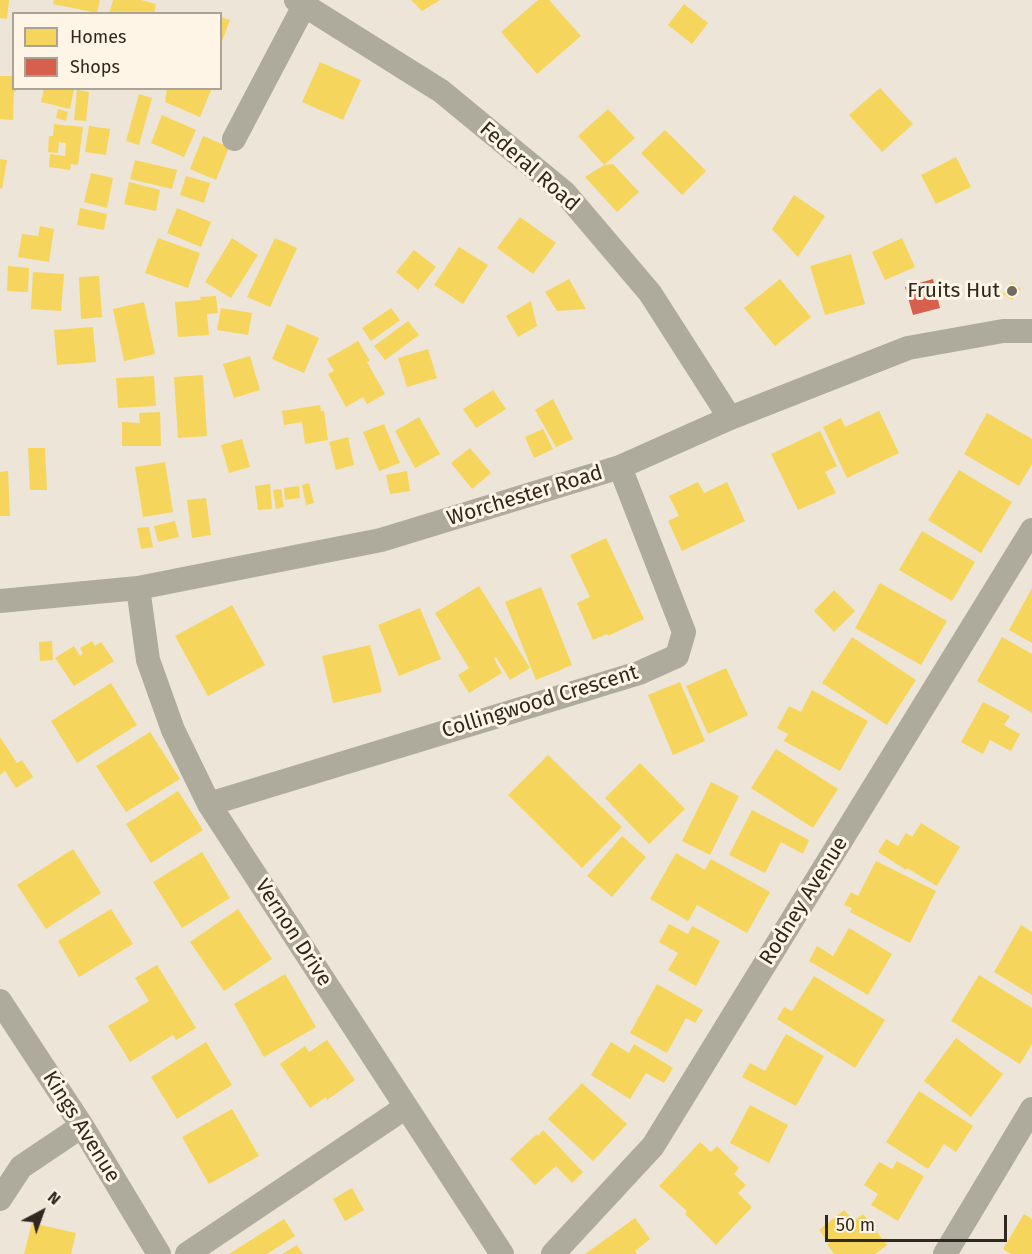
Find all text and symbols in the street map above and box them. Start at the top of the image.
legend [12,12,222,90]
text: Homes [70,26,126,48]
text: Shops [70,56,120,78]
street label: Federal Road [474,117,584,217]
place label: Fruits Hut [907,278,1000,304]
marker: Fruits Hut [1005,284,1019,298]
street label: Worchester Road [444,460,606,532]
street label: Collingwood Crescent [439,660,641,744]
street label: Rodney Avenue [755,832,853,970]
street label: Vernon Drive [249,875,337,991]
street label: Kings Avenue [37,1067,125,1187]
north arrow [12,1182,72,1242]
text: N [44,1187,64,1209]
scale bar [828,1203,1010,1241]
text: 50 m [836,1214,875,1236]

